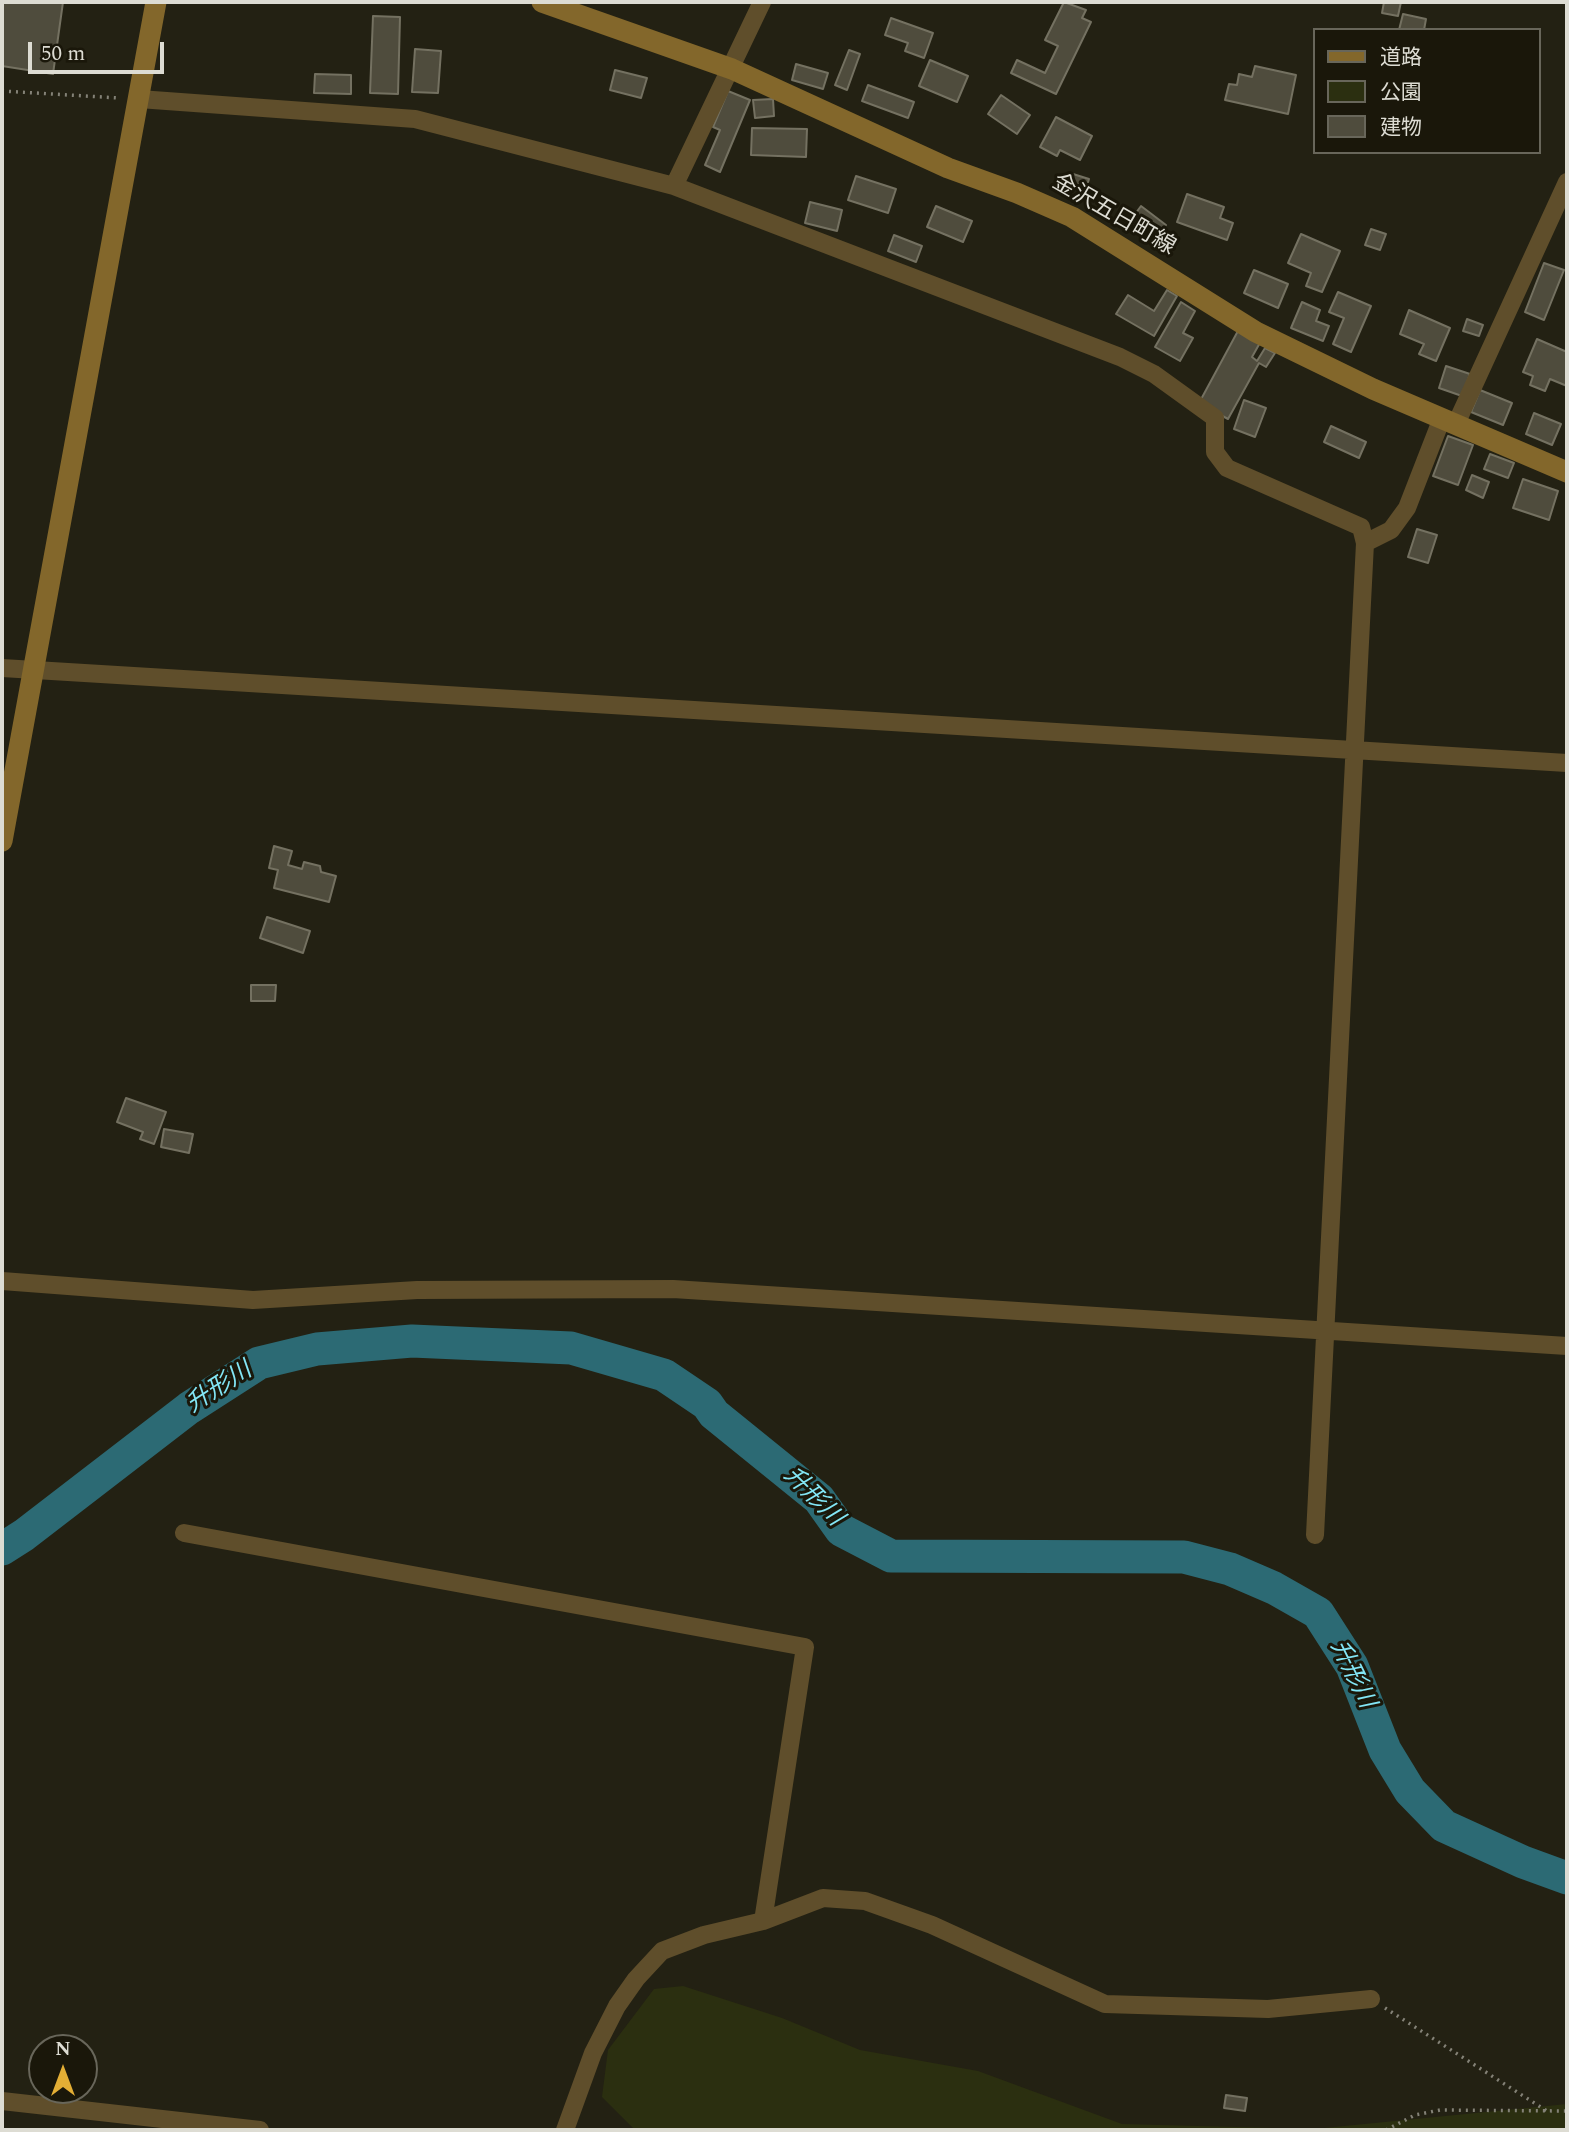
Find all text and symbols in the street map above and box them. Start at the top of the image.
scale bar [32,28,168,72]
legend [1314,28,1541,154]
text: 50 m [41,38,85,70]
text: 道路 [1380,42,1422,74]
text: 公園 [1380,77,1422,109]
text: 建物 [1380,112,1422,144]
street label: 金沢五日町線 [1046,170,1180,262]
water label: 升形川 [182,1357,258,1421]
water label: 升形川 [776,1462,848,1534]
water label: 升形川 [1322,1636,1380,1714]
north arrow [28,2034,98,2104]
text: N [55,2035,71,2064]

